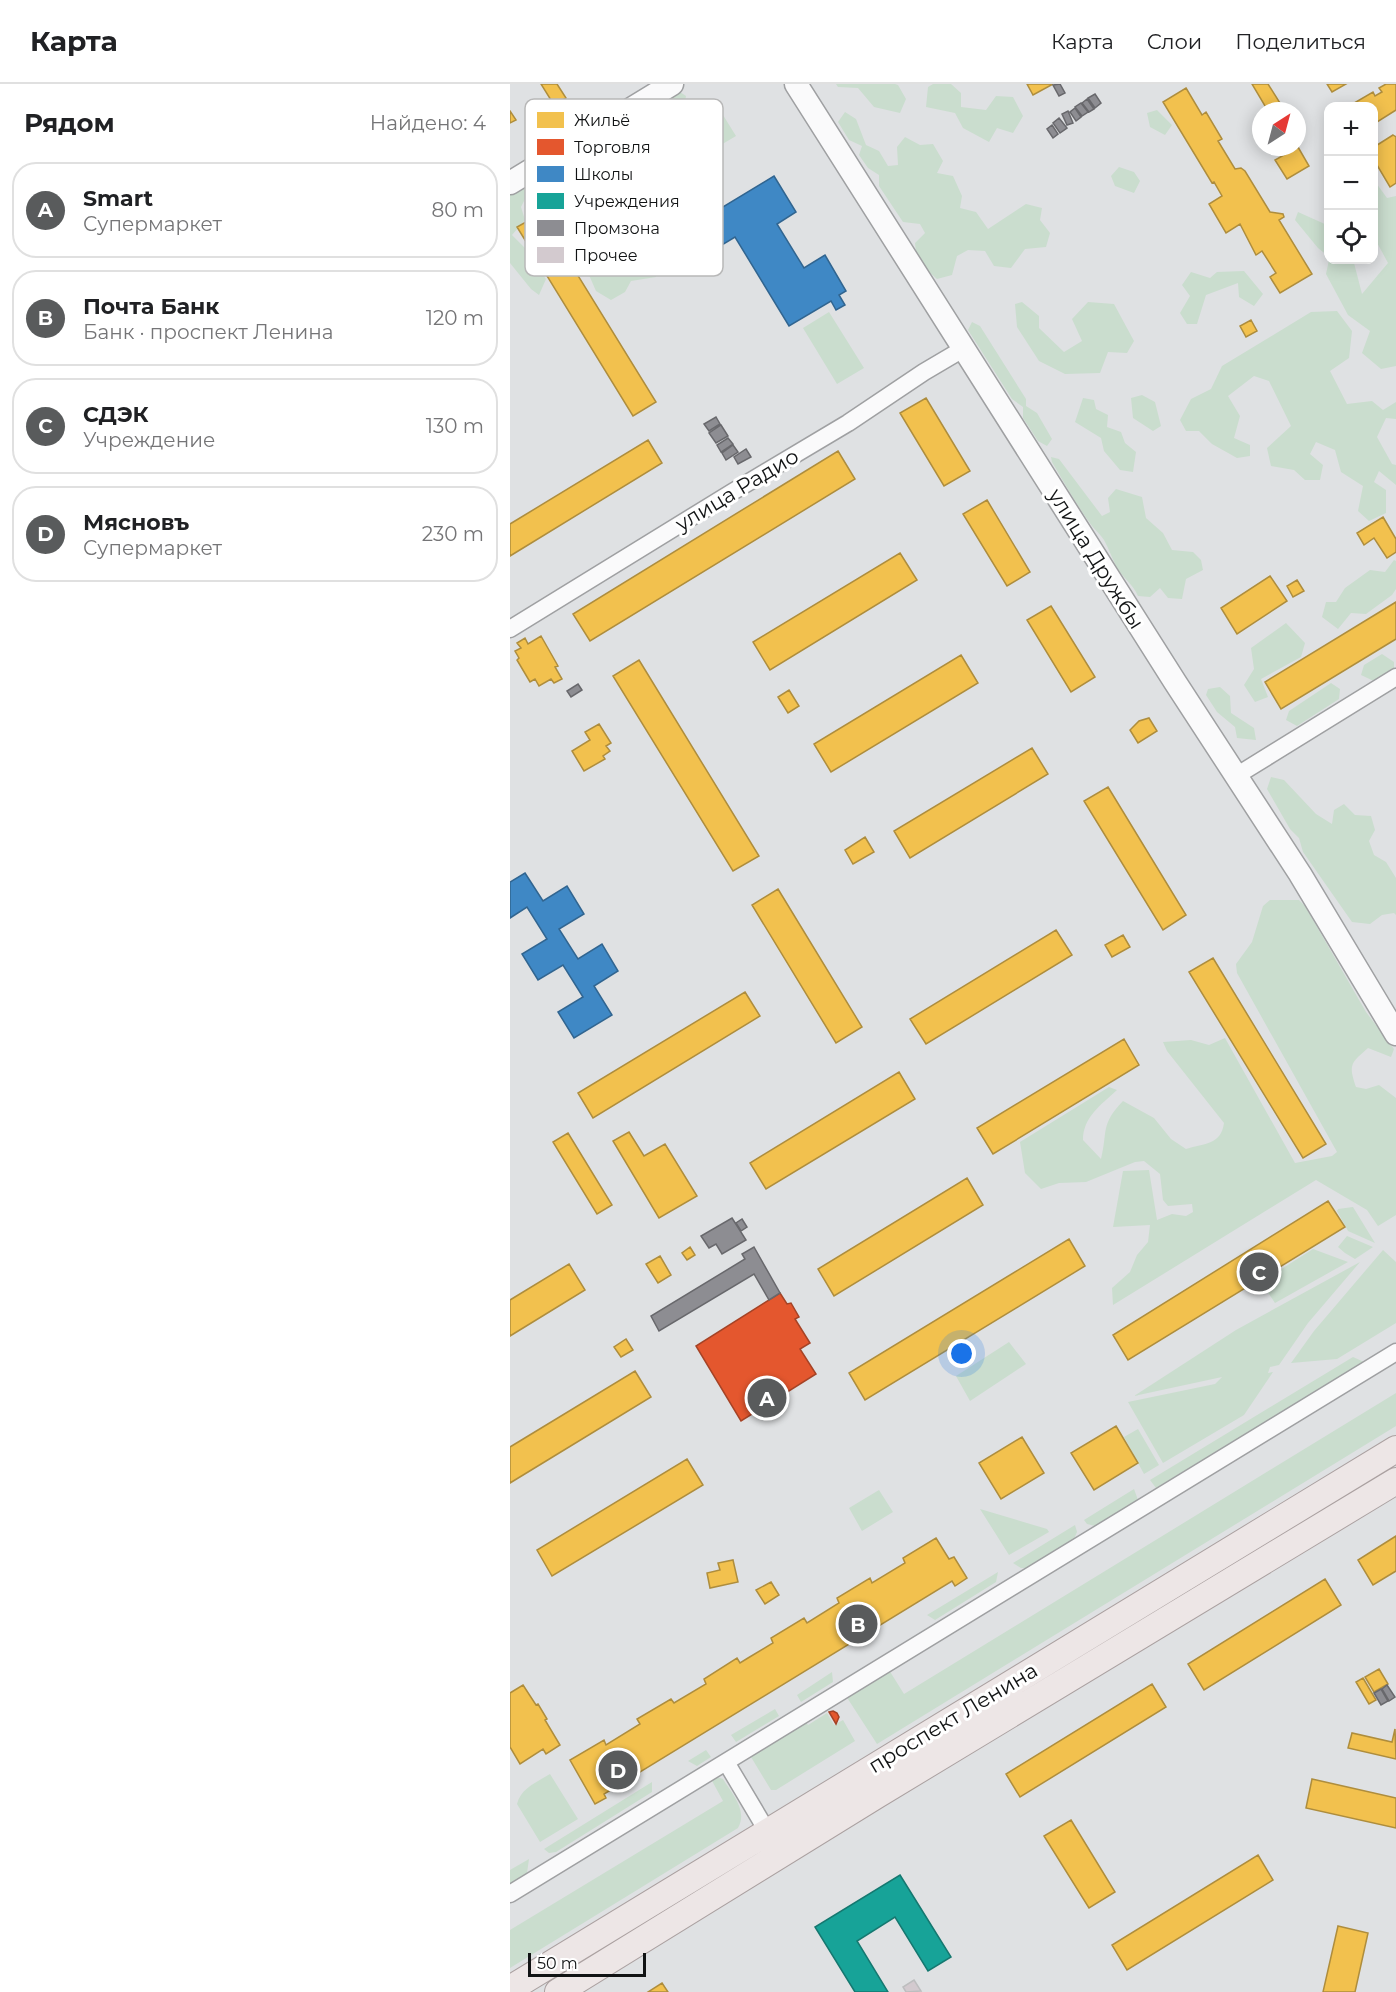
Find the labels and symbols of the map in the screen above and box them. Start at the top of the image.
legend [525,99,723,276]
north arrow [1252,102,1306,156]
text: Жильё [574,111,630,130]
text: Торговля [574,138,651,157]
text: Школы [574,165,633,184]
text: Учреждения [574,192,680,211]
text: Промзона [574,219,660,238]
text: Прочее [574,246,638,265]
street label: улица Радио [670,443,803,537]
street label: улица Дружбы [1043,483,1150,634]
pin: C [1240,1250,1278,1294]
your location [947,1339,976,1368]
pin: A [748,1376,786,1420]
pin: B [838,1602,878,1646]
street label: проспект Ленина [864,1657,1042,1778]
pin: D [598,1748,638,1792]
scale bar [528,1950,646,1978]

